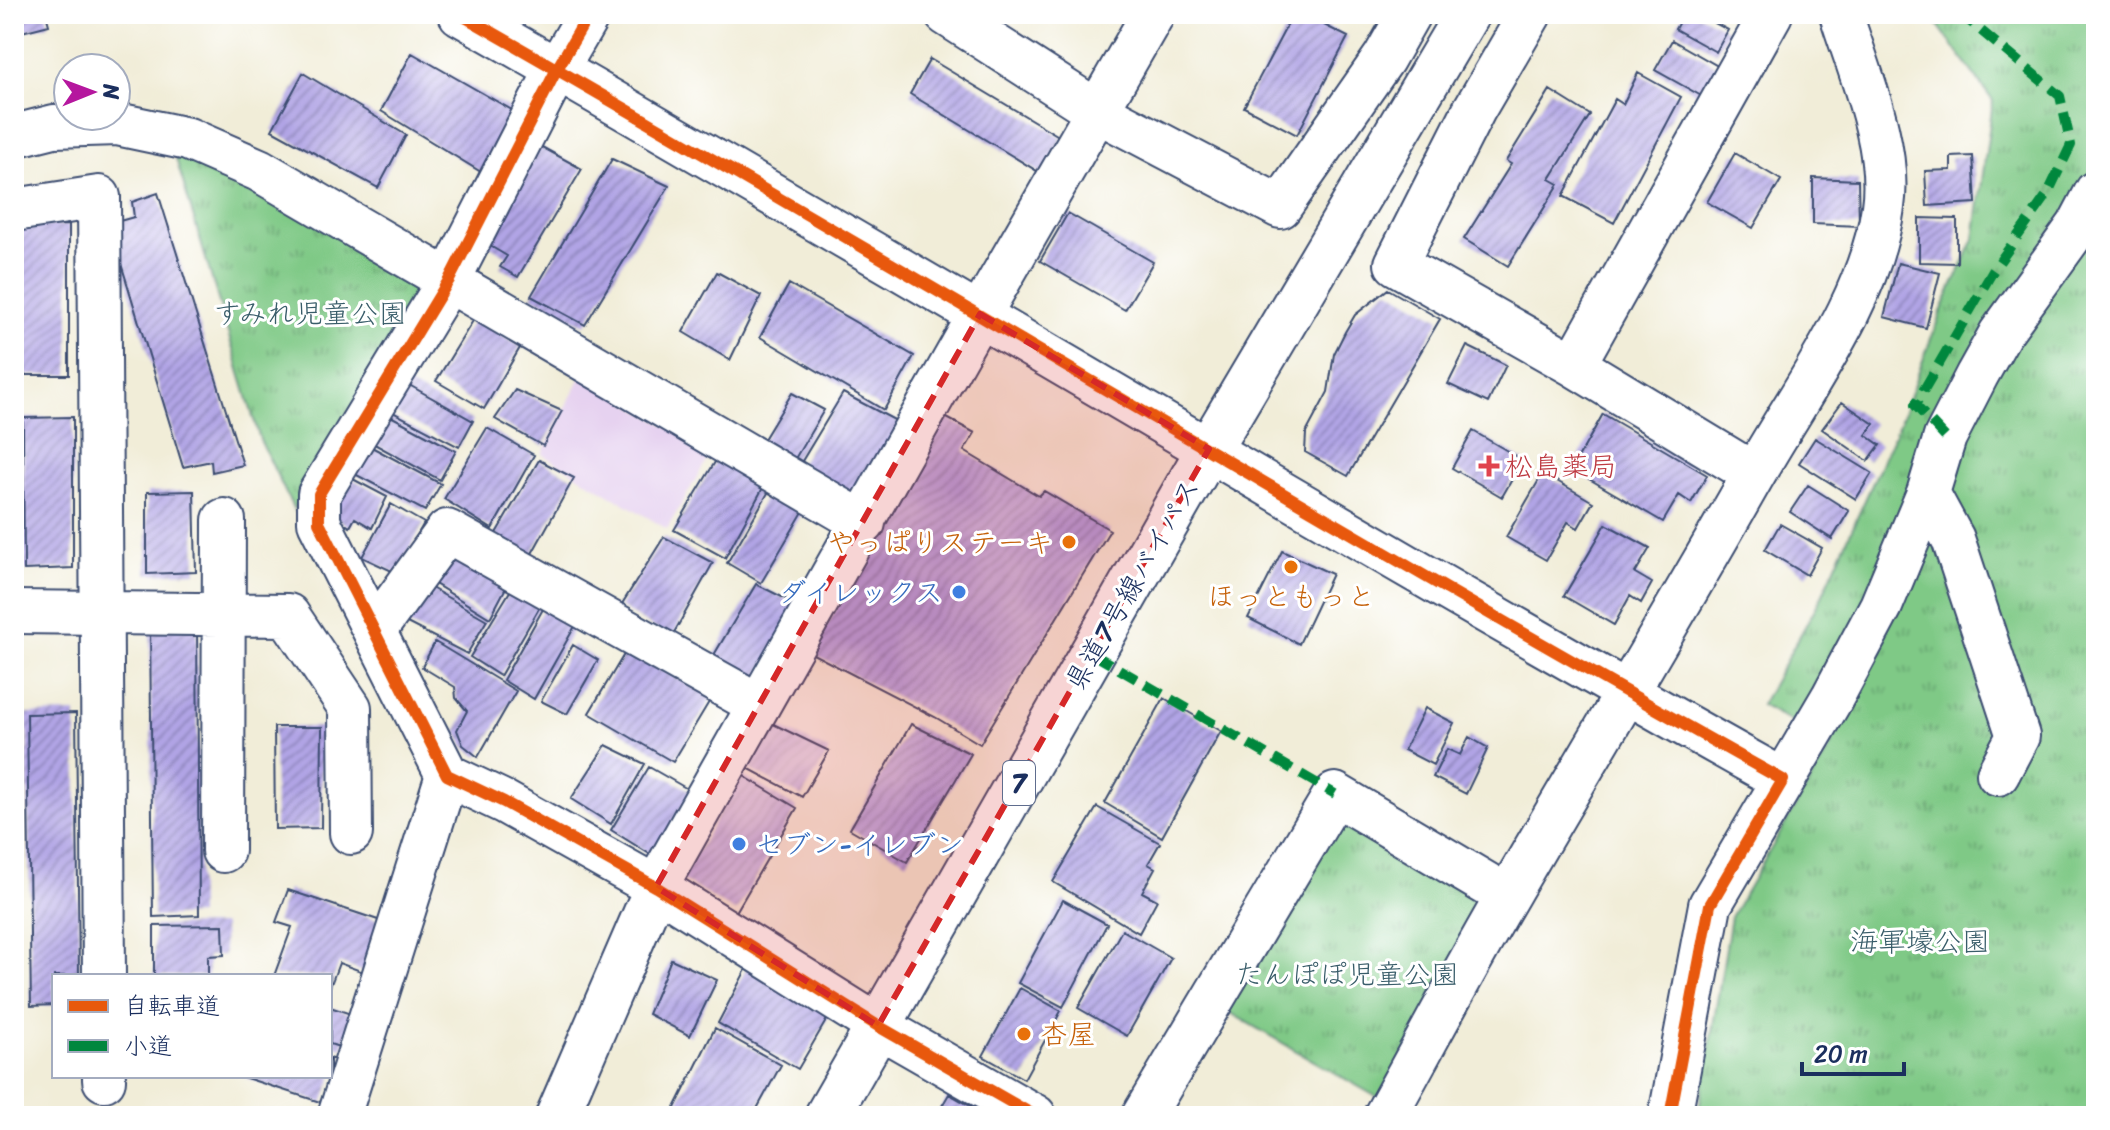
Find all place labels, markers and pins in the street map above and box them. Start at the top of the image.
place label: 松島薬局 [1505,442,1617,491]
marker: 松島薬局 [1480,457,1498,475]
place label: やっぱりステーキ [827,518,1053,567]
marker: やっぱりステーキ [1060,533,1078,551]
marker: ほっともっと [1282,558,1300,576]
place label: ダイレックス [778,568,943,617]
place label: ほっともっと [1207,572,1375,621]
marker: ダイレックス [950,583,968,601]
place label: セブン-イレブン [755,820,964,869]
marker: セブン-イレブン [730,835,748,853]
place label: 杏屋 [1040,1010,1096,1059]
marker: 杏屋 [1015,1025,1033,1043]

